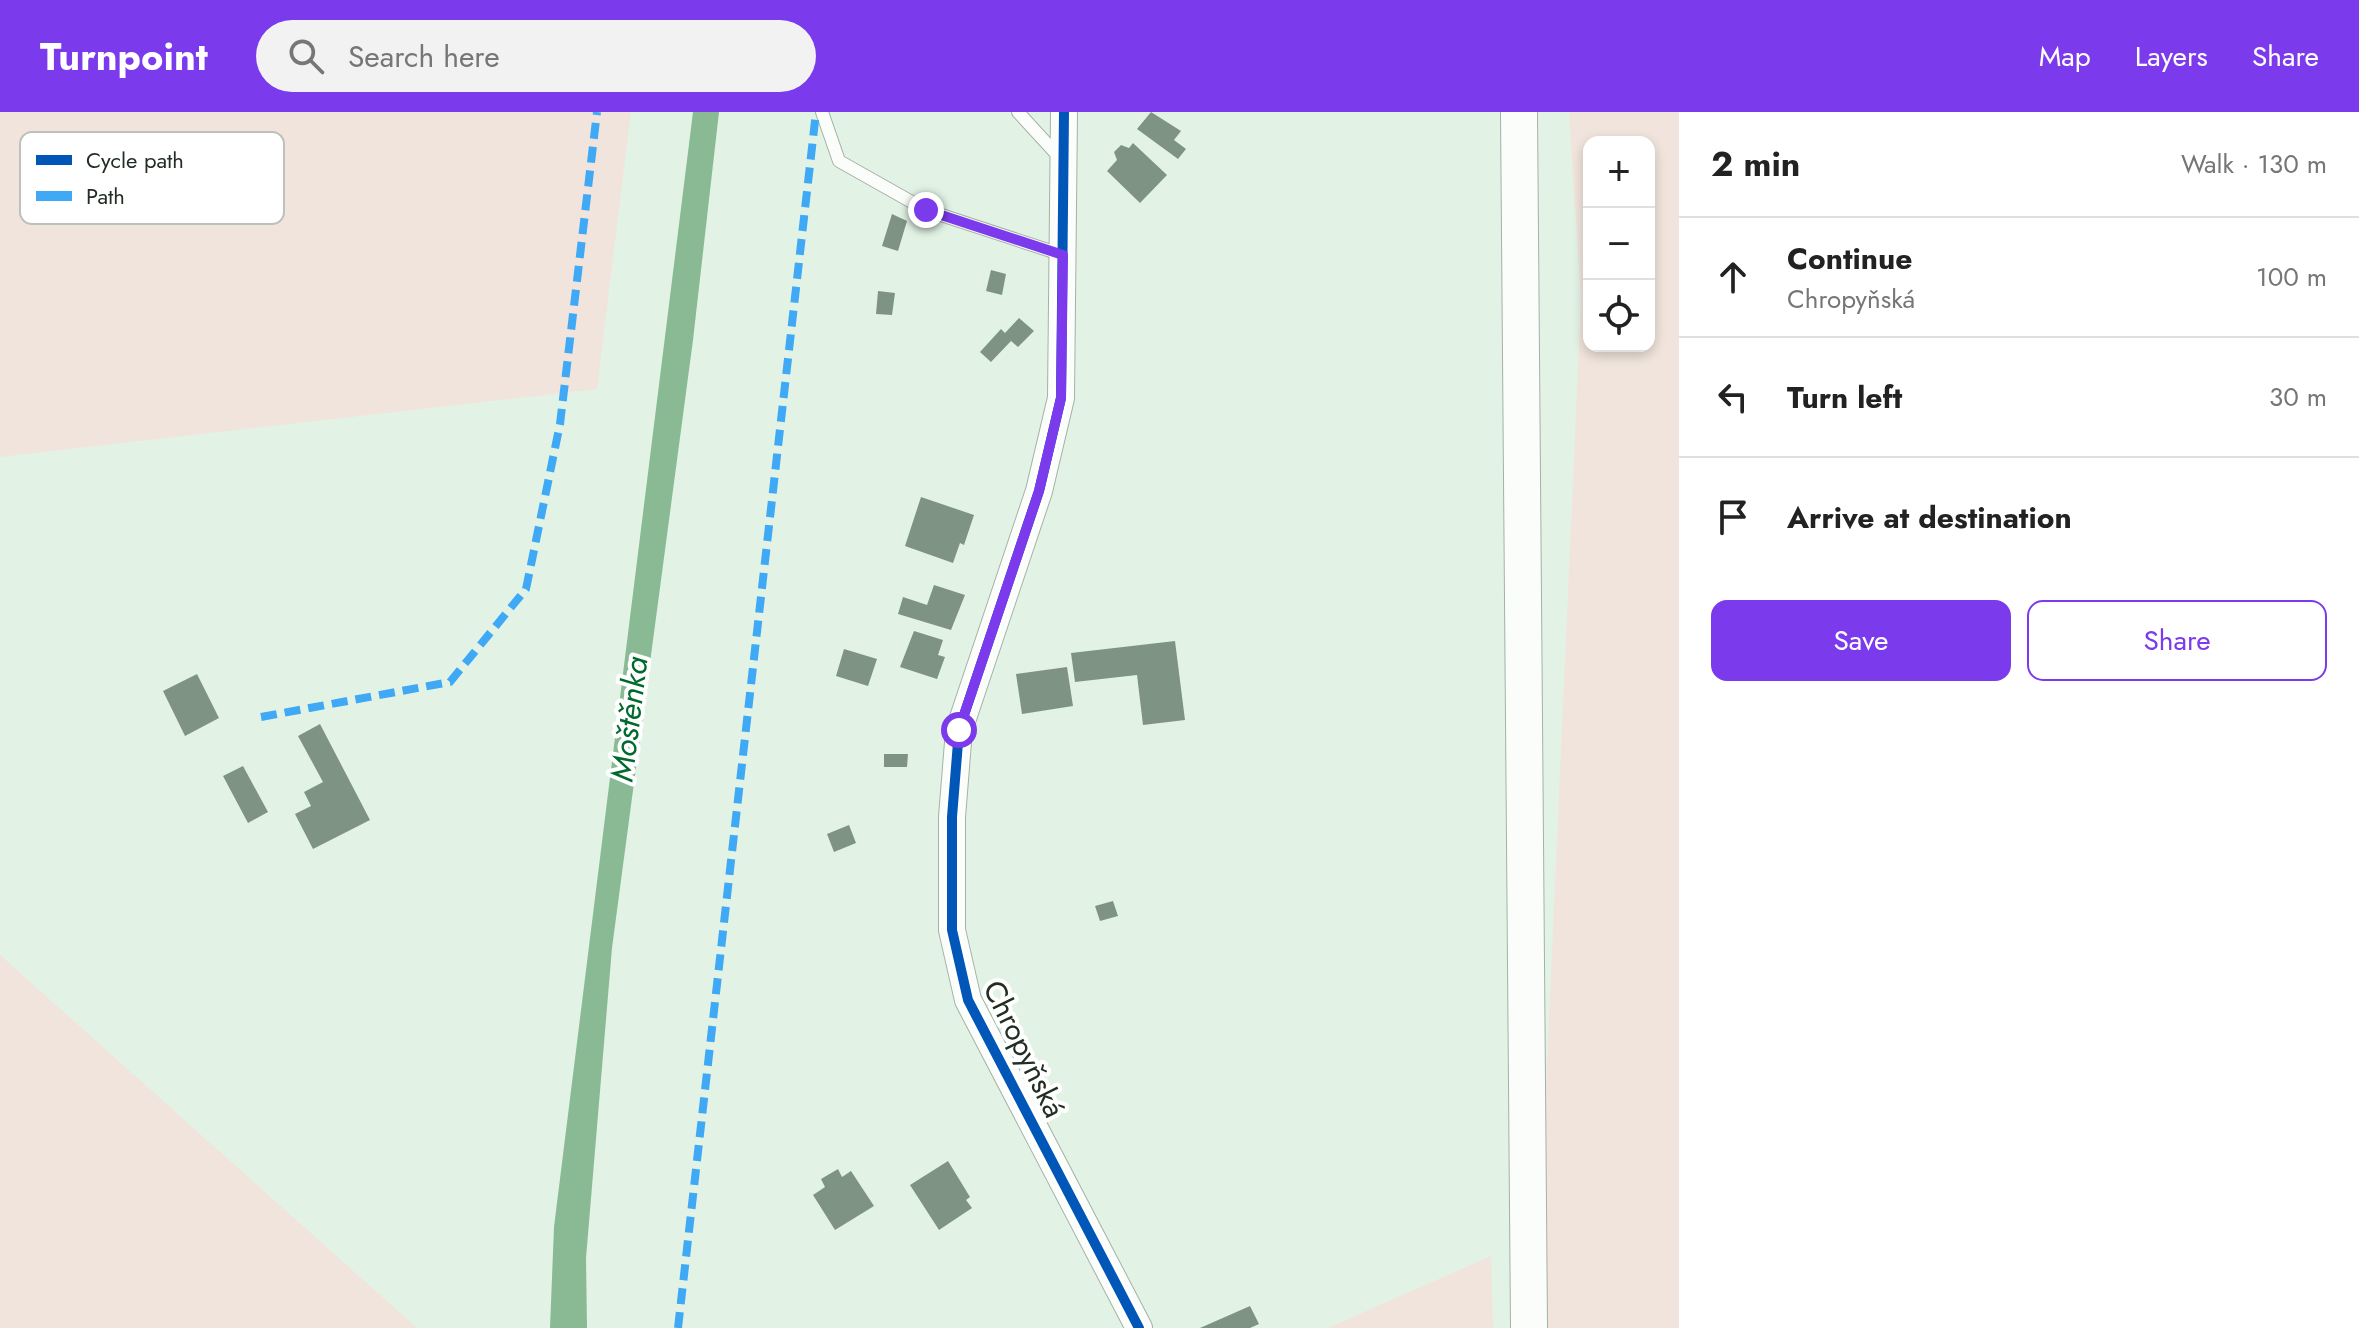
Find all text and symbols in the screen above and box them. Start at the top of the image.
search box [256,20,816,92]
text: Turnpoint [40,29,208,84]
icon: search [284,34,328,78]
text: Search here [348,35,500,78]
text: Map [2039,36,2091,77]
text: Layers [2135,36,2208,77]
text: Share [2252,36,2319,77]
legend [20,132,284,224]
map controls [1583,136,1655,352]
button: + [1583,136,1655,208]
text: 2 min [1711,140,1800,189]
text: Cycle path [86,144,184,176]
text: Walk · 130 m [2181,145,2327,183]
text: Path [86,180,125,212]
route end [908,192,944,228]
button: − [1583,208,1655,280]
text: Continue [1787,237,1913,280]
icon: ahead [1711,255,1755,299]
text: 100 m [2256,258,2327,296]
button: locate [1583,280,1655,352]
text: Chropyňská [1787,280,1915,318]
icon: left [1711,375,1755,419]
text: Turn left [1787,376,1902,419]
text: 30 m [2269,378,2327,416]
icon: arrive [1711,495,1755,539]
text: Arrive at destination [1787,496,2072,539]
button: Save [1711,600,2011,681]
button: Share [2027,600,2327,681]
water label: Moštěnka [599,654,660,784]
route start [941,712,977,748]
street label: Chropyňská [973,973,1076,1125]

